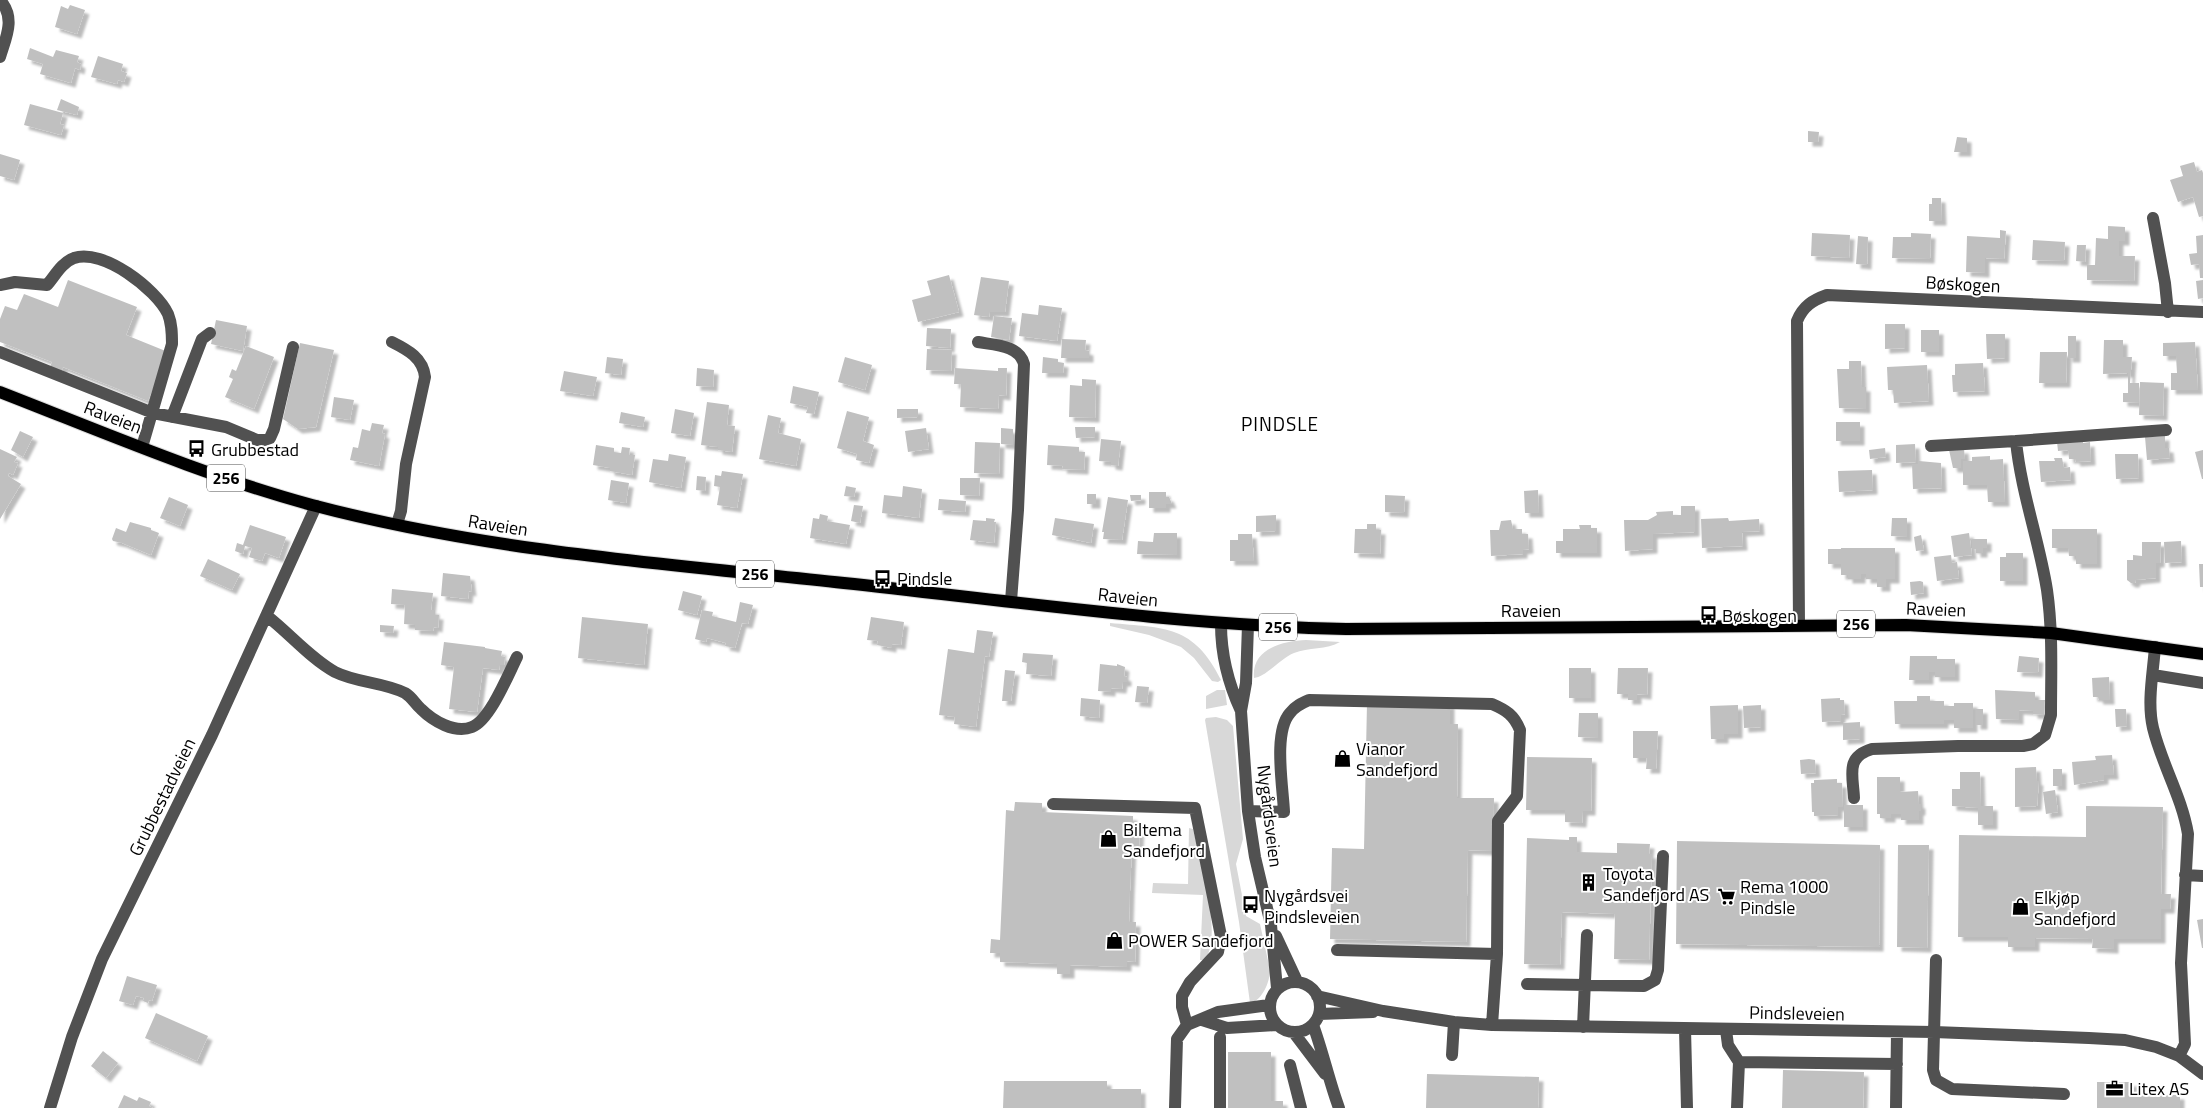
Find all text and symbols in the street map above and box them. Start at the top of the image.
street label: Bøskogen [1925,269,2001,299]
street label: Raveien [80,394,146,440]
district label: PINDSLE [1241,409,1319,438]
place label: Grubbestad [211,436,299,463]
bus stop icon: Grubbestad [187,439,207,459]
road number: 256 [207,464,245,492]
street label: Raveien [466,507,530,543]
road number: 256 [736,560,774,588]
place label: Pindsle [897,565,952,592]
bus stop icon: Pindsle [873,568,893,588]
street label: Raveien [1097,580,1159,614]
street label: Raveien [1905,594,1967,624]
street label: Raveien [1501,597,1561,624]
place label: Bøskogen [1722,602,1797,629]
bus stop icon: Bøskogen [1698,605,1718,625]
road number: 256 [1837,610,1875,638]
road number: 256 [1259,614,1297,640]
street label: Grubbestadveien [122,733,202,861]
place label: Vianor Sandefjord [1356,735,1438,783]
shop icon: Vianor Sandefjord [1332,748,1352,768]
street label: Nygårdsveien [1250,763,1290,869]
place label: Biltema Sandefjord [1123,816,1205,864]
shop icon: Biltema Sandefjord [1099,829,1119,849]
place label: Toyota Sandefjord AS [1603,860,1709,908]
building icon: Toyota Sandefjord AS [1579,873,1599,893]
place label: Rema 1000 Pindsle [1740,873,1828,921]
place label: Nygårdsvei Pindsleveien [1264,882,1360,930]
place label: Elkjøp Sandefjord [2034,884,2116,932]
supermarket icon: Rema 1000 Pindsle [1716,886,1736,906]
bus stop icon: Nygårdsvei Pindsleveien [1240,895,1260,915]
shop icon: Elkjøp Sandefjord [2010,897,2030,917]
place label: POWER Sandefjord [1128,927,1273,954]
shop icon: POWER Sandefjord [1104,930,1124,950]
street label: Pindsleveien [1749,999,1845,1027]
place label: Litex AS [2129,1075,2189,1102]
office icon: Litex AS [2105,1078,2125,1098]

